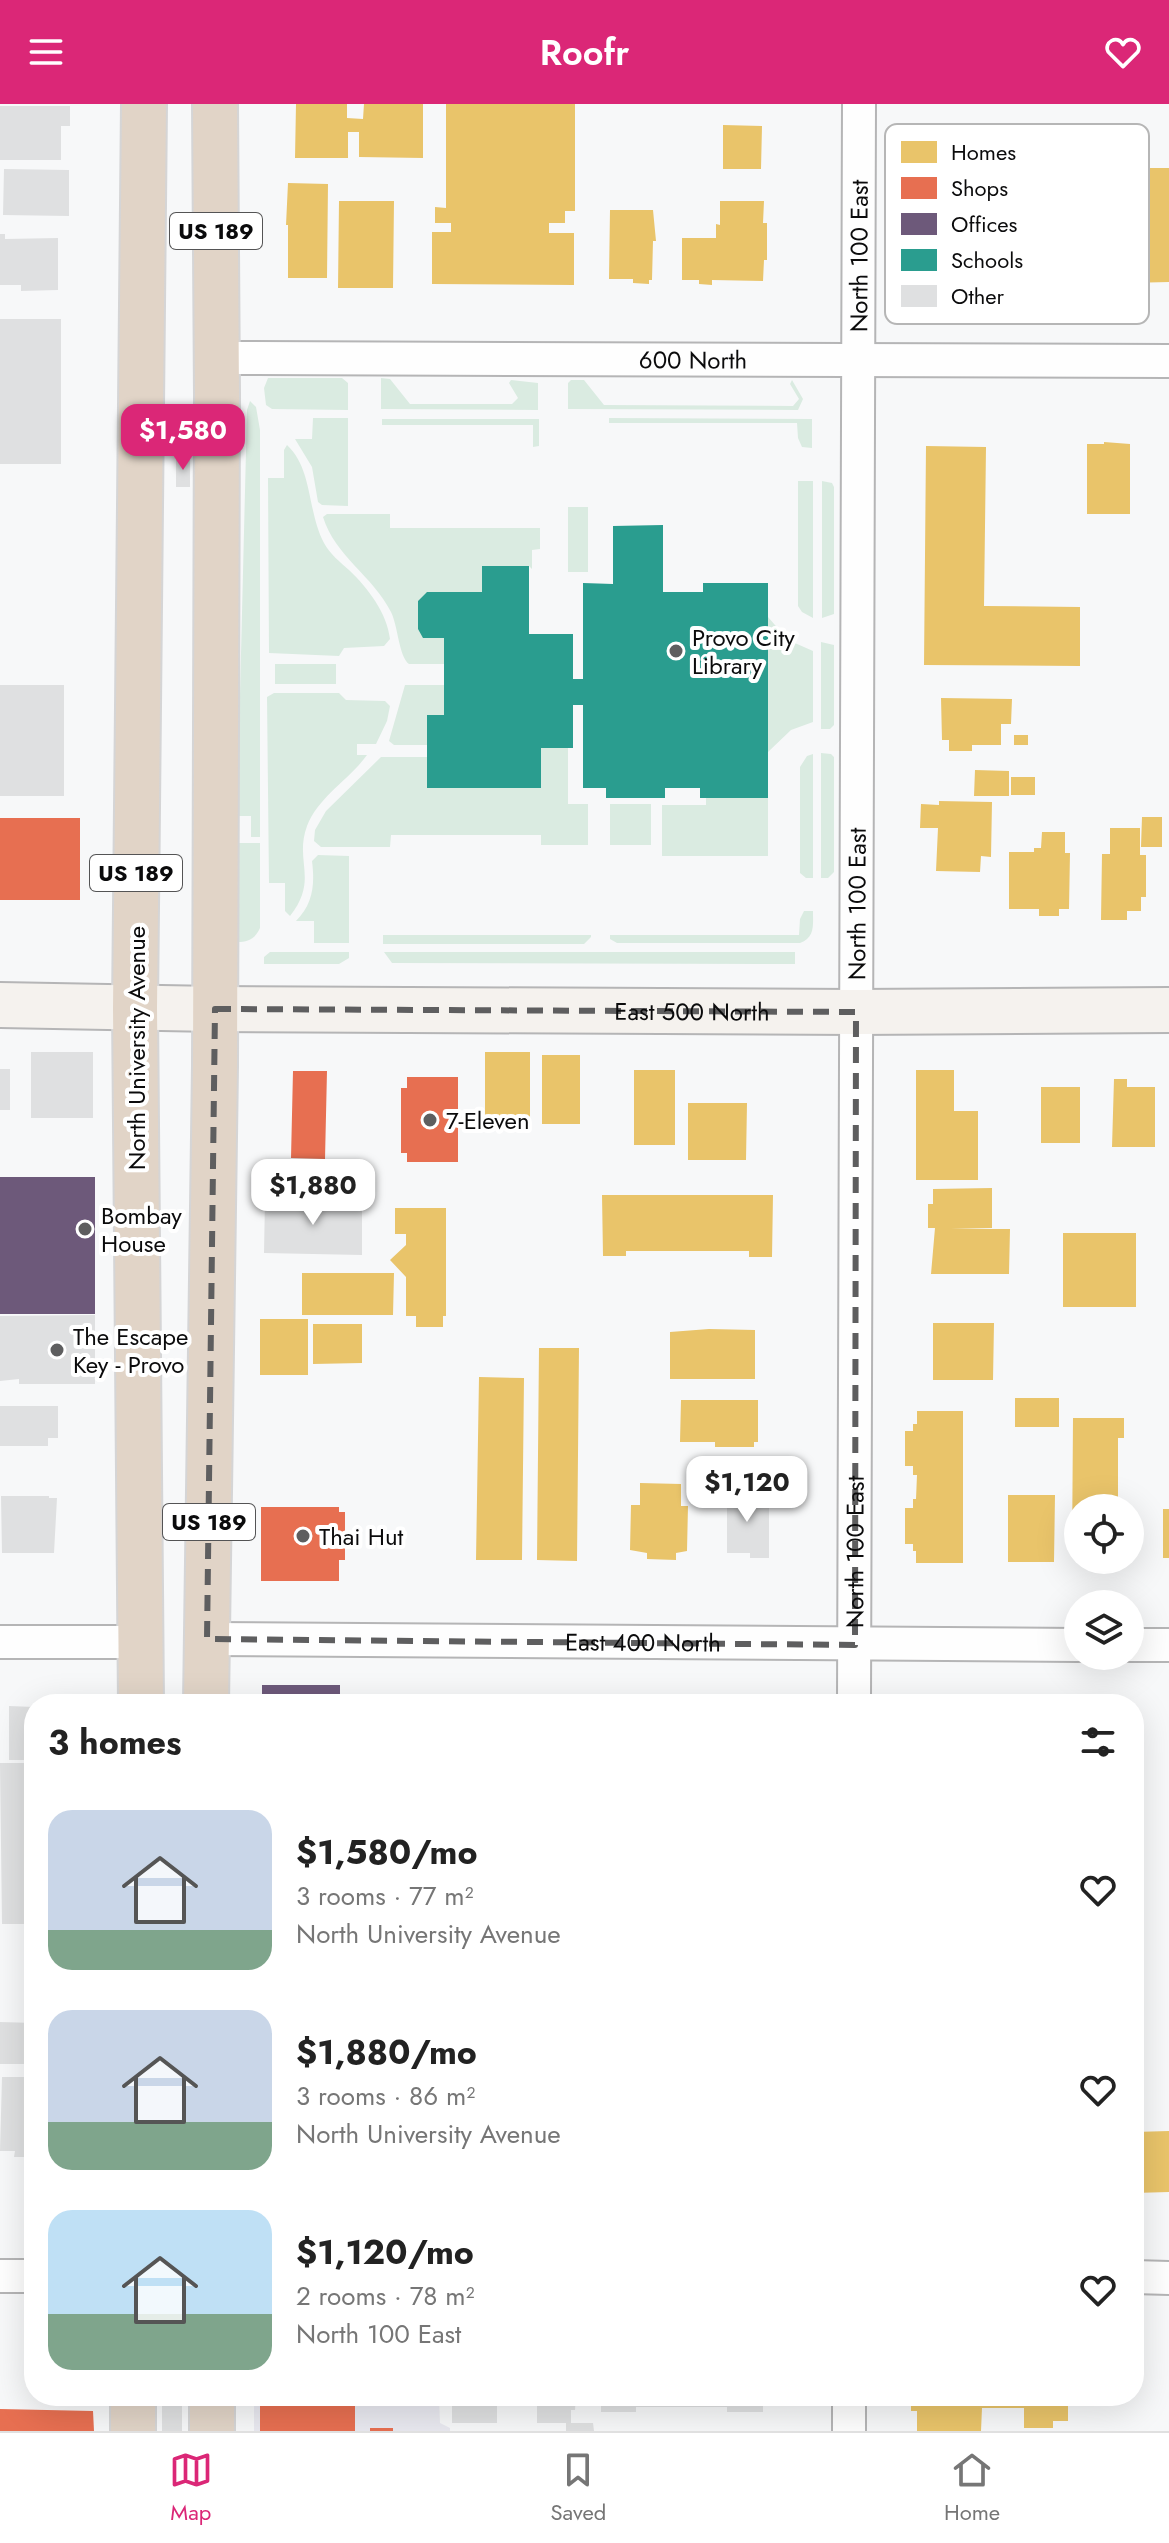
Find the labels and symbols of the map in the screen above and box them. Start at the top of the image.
legend [885,124,1149,324]
text: Homes [951,136,1016,168]
text: Shops [951,172,1008,204]
street label: North 100 East [841,179,876,332]
text: Offices [951,208,1018,240]
road number: US 189 [170,213,262,249]
text: Schools [951,244,1023,276]
text: Other [951,280,1005,312]
street label: 600 North [639,342,747,377]
pin: $1,580 [118,404,248,472]
place label: Provo City Library [692,620,795,683]
marker: Provo City Library [667,642,685,660]
street label: North 100 East [839,827,874,980]
road number: US 189 [90,855,182,891]
street label: North University Avenue [119,926,154,1170]
street label: East 500 North [614,993,770,1029]
place label: 7-Eleven [446,1103,530,1138]
marker: 7-Eleven [421,1111,439,1129]
pin: $1,880 [248,1159,378,1227]
place label: Bombay House [101,1198,182,1261]
marker: Bombay House [76,1220,94,1238]
place label: The Escape Key - Provo [73,1319,188,1382]
marker: The Escape Key - Provo [48,1341,66,1359]
pin: $1,120 [682,1456,812,1524]
street label: North 100 East [837,1475,872,1628]
road number: US 189 [163,1504,255,1540]
place label: Thai Hut [319,1519,404,1554]
marker: Thai Hut [294,1527,312,1545]
street label: East 400 North [565,1624,721,1660]

